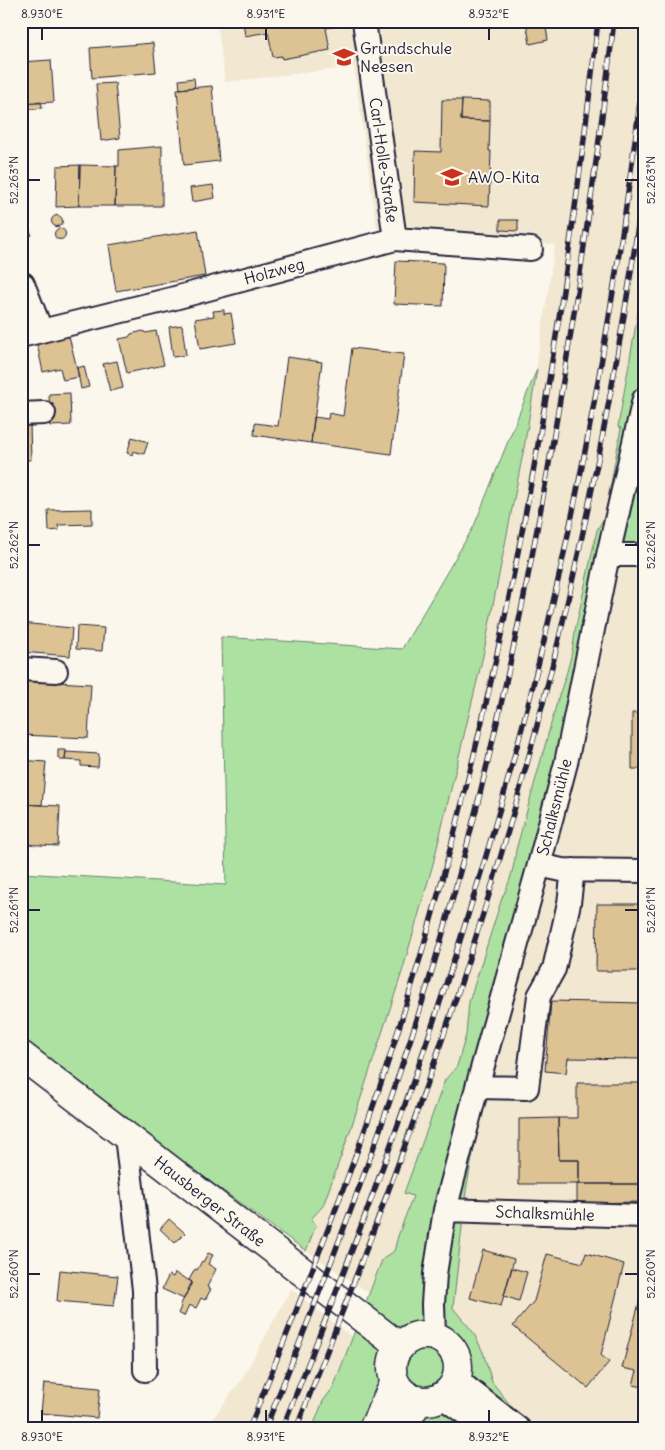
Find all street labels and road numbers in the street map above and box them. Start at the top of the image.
street label: Carl-Holle-Straße [365,96,403,224]
street label: Holzweg [242,253,306,289]
street label: Schalksmühle [532,756,576,858]
street label: Hausberger Straße [150,1151,270,1251]
street label: Schalksmühle [495,1201,595,1225]

